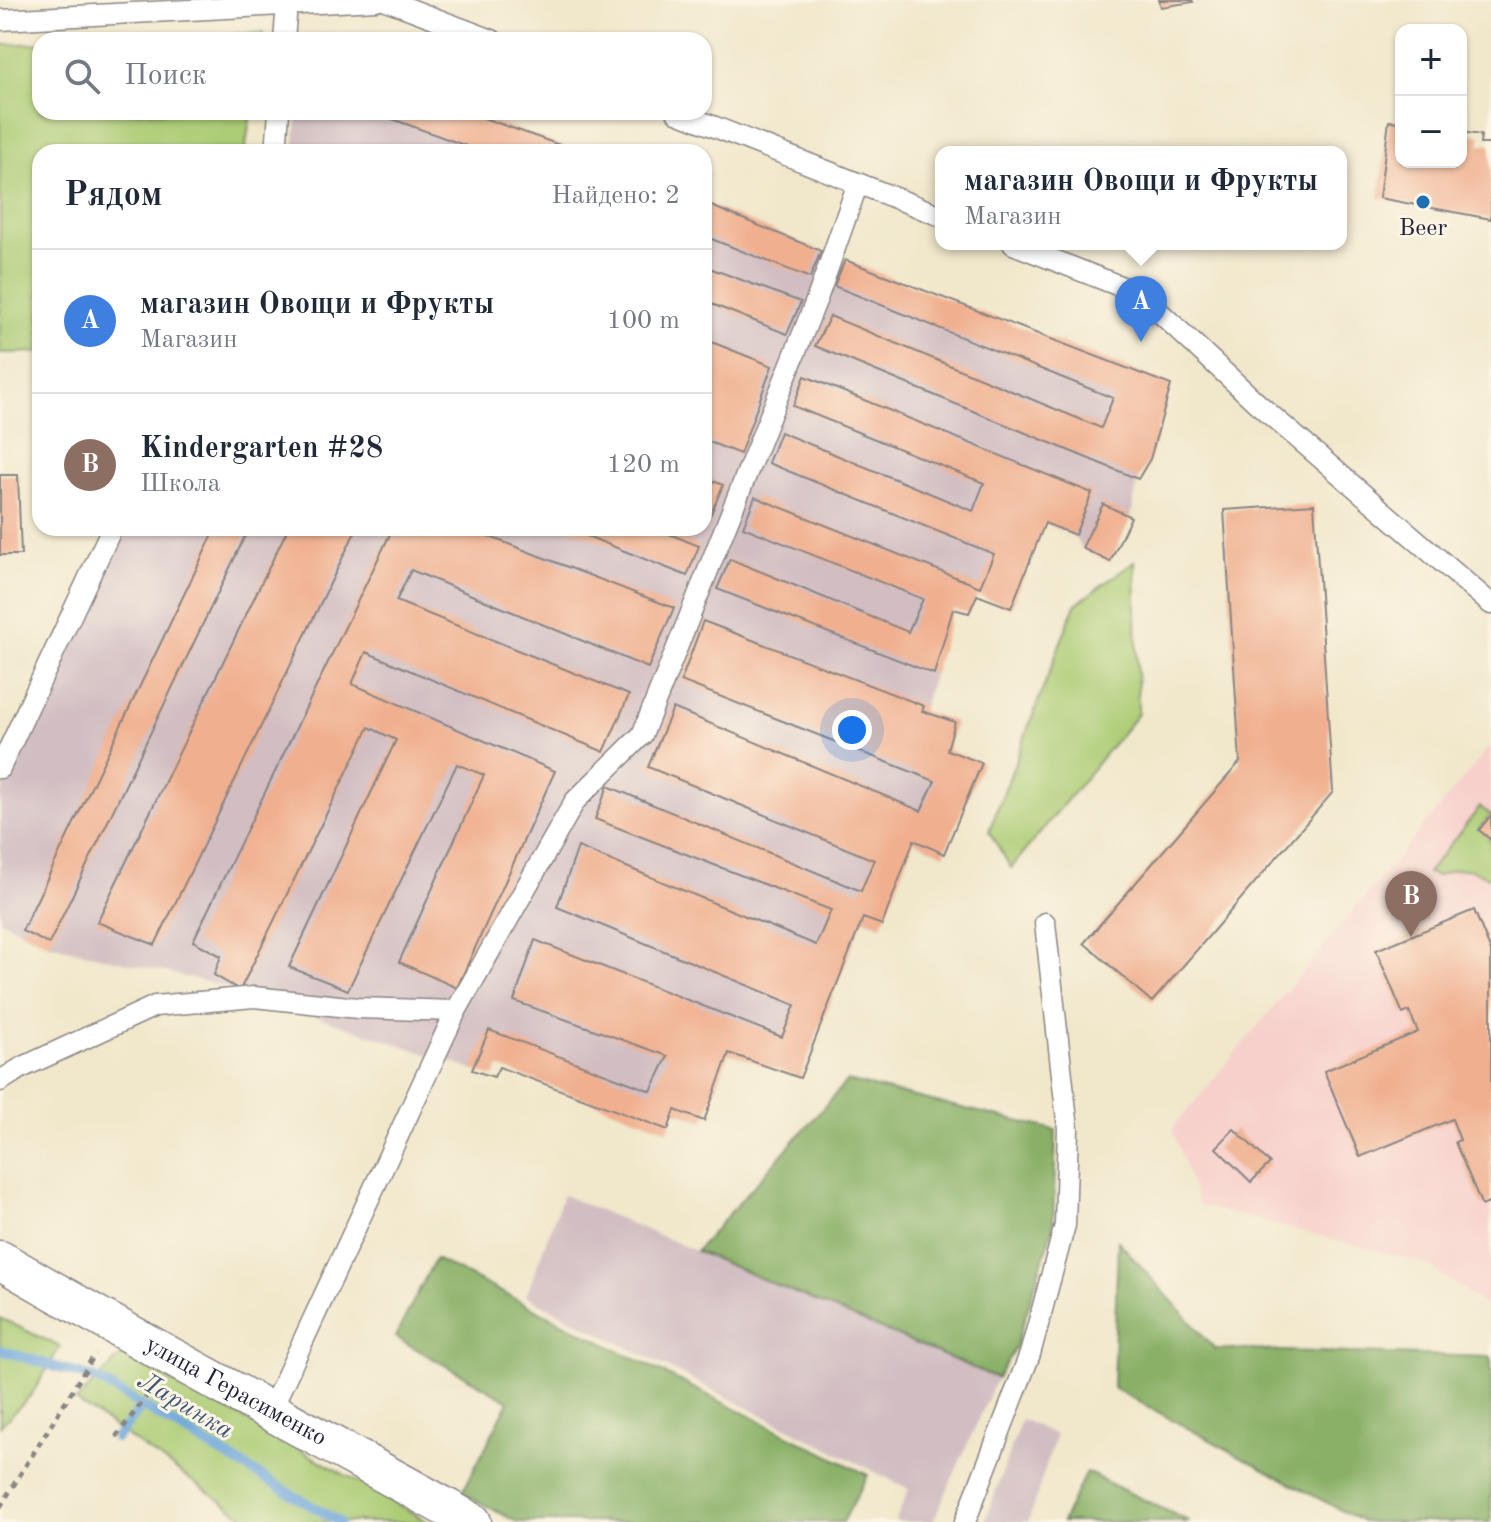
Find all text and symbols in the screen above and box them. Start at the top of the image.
map controls [1395,24,1467,168]
button: + [1395,24,1467,96]
search box [32,32,712,120]
icon: search [60,54,104,98]
text: Поиск [124,61,207,91]
button: − [1395,96,1467,168]
popup [935,146,1347,250]
text: магазин Овощи и Фрукты [964,167,1318,197]
text: Рядом [64,179,163,213]
text: Найдено: 2 [551,183,680,209]
marker: Beer [1414,193,1432,211]
text: Магазин [964,204,1061,230]
place label: Beer [1399,217,1447,241]
pin: A [1115,276,1167,342]
text: магазин Овощи и Фрукты [140,290,494,320]
text: A [80,308,100,334]
text: 100 m [607,308,680,334]
text: Магазин [140,327,238,353]
text: Kindergarten #28 [140,434,383,464]
text: B [81,452,99,478]
text: 120 m [607,452,680,478]
text: Школа [140,471,221,497]
your location [832,710,872,750]
pin: B [1385,871,1437,937]
street label: улица Герасименко [141,1333,330,1451]
water label: Ларинка [133,1368,237,1444]

